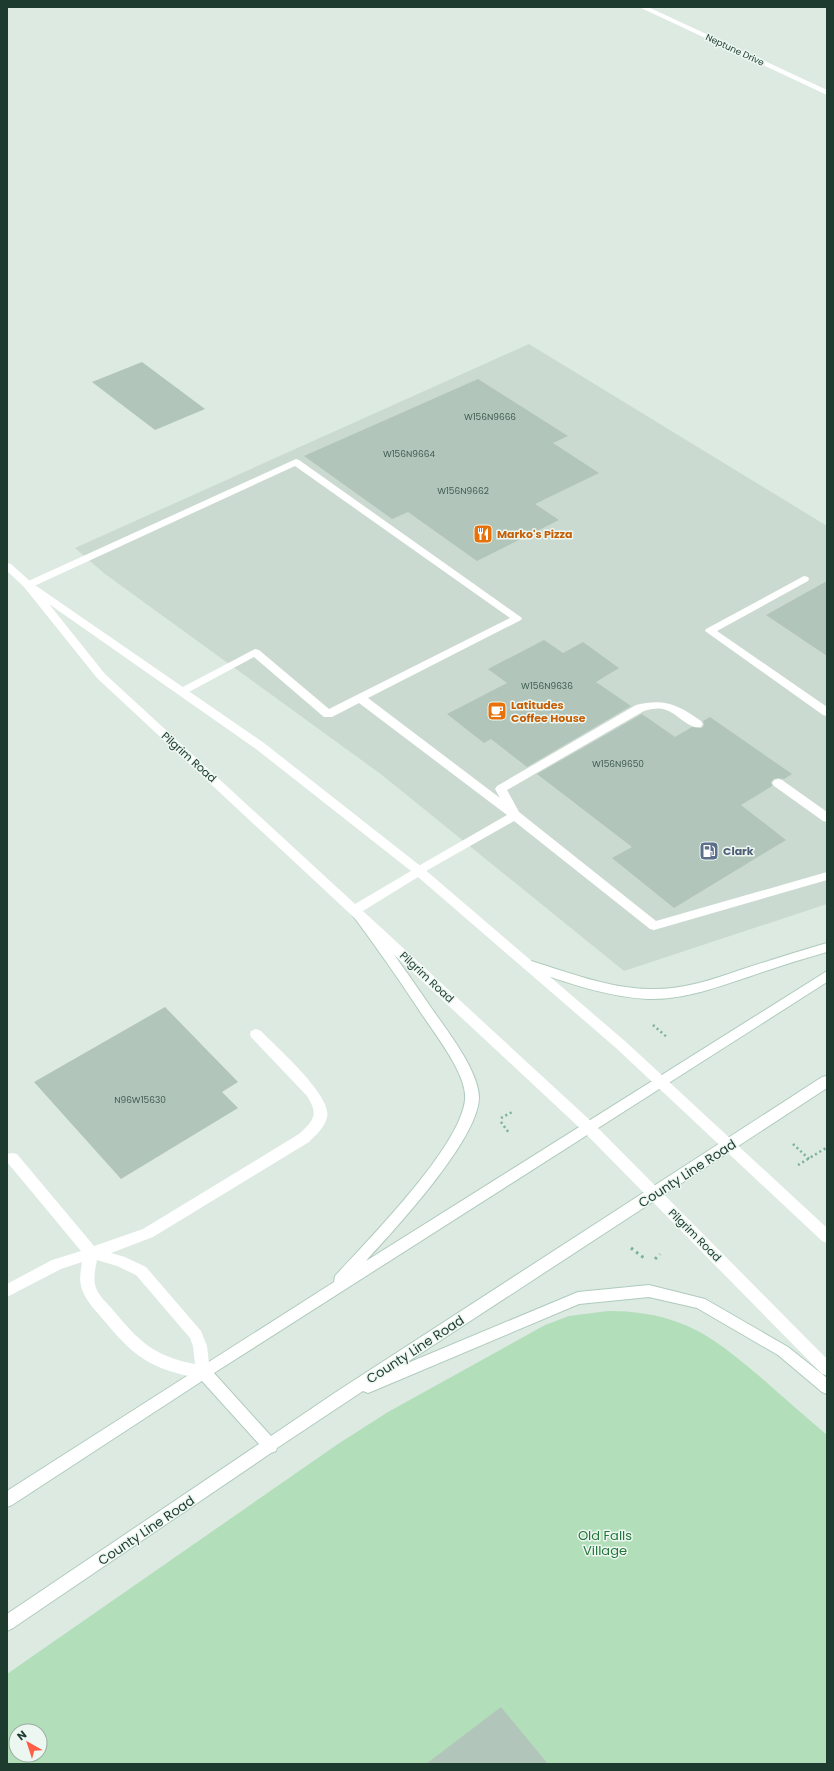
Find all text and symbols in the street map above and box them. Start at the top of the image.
street label: Neptune Drive [704,31,767,69]
house number: W156N9666 [464,411,516,423]
house number: W156N9664 [383,448,435,460]
house number: W156N9662 [437,485,489,497]
restaurant icon: Marko's Pizza [472,523,494,545]
place label: Marko's Pizza [497,526,572,542]
house number: W156N9636 [521,680,573,692]
place label: Latitudes Coffee House [511,697,586,726]
cafe icon: Latitudes Coffee House [486,700,508,722]
street label: Pilgrim Road [158,728,220,786]
house number: W156N9650 [592,758,644,770]
fuel station icon: Clark [698,840,720,862]
place label: Clark [723,843,754,859]
street label: Pilgrim Road [396,948,458,1006]
house number: N96W15630 [114,1094,166,1106]
street label: County Line Road [635,1135,740,1212]
street label: Pilgrim Road [665,1205,725,1265]
street label: County Line Road [363,1311,468,1388]
street label: County Line Road [94,1491,198,1570]
park label: Old Falls Village [578,1526,632,1560]
north arrow [8,1723,48,1763]
text: N [13,1726,30,1744]

